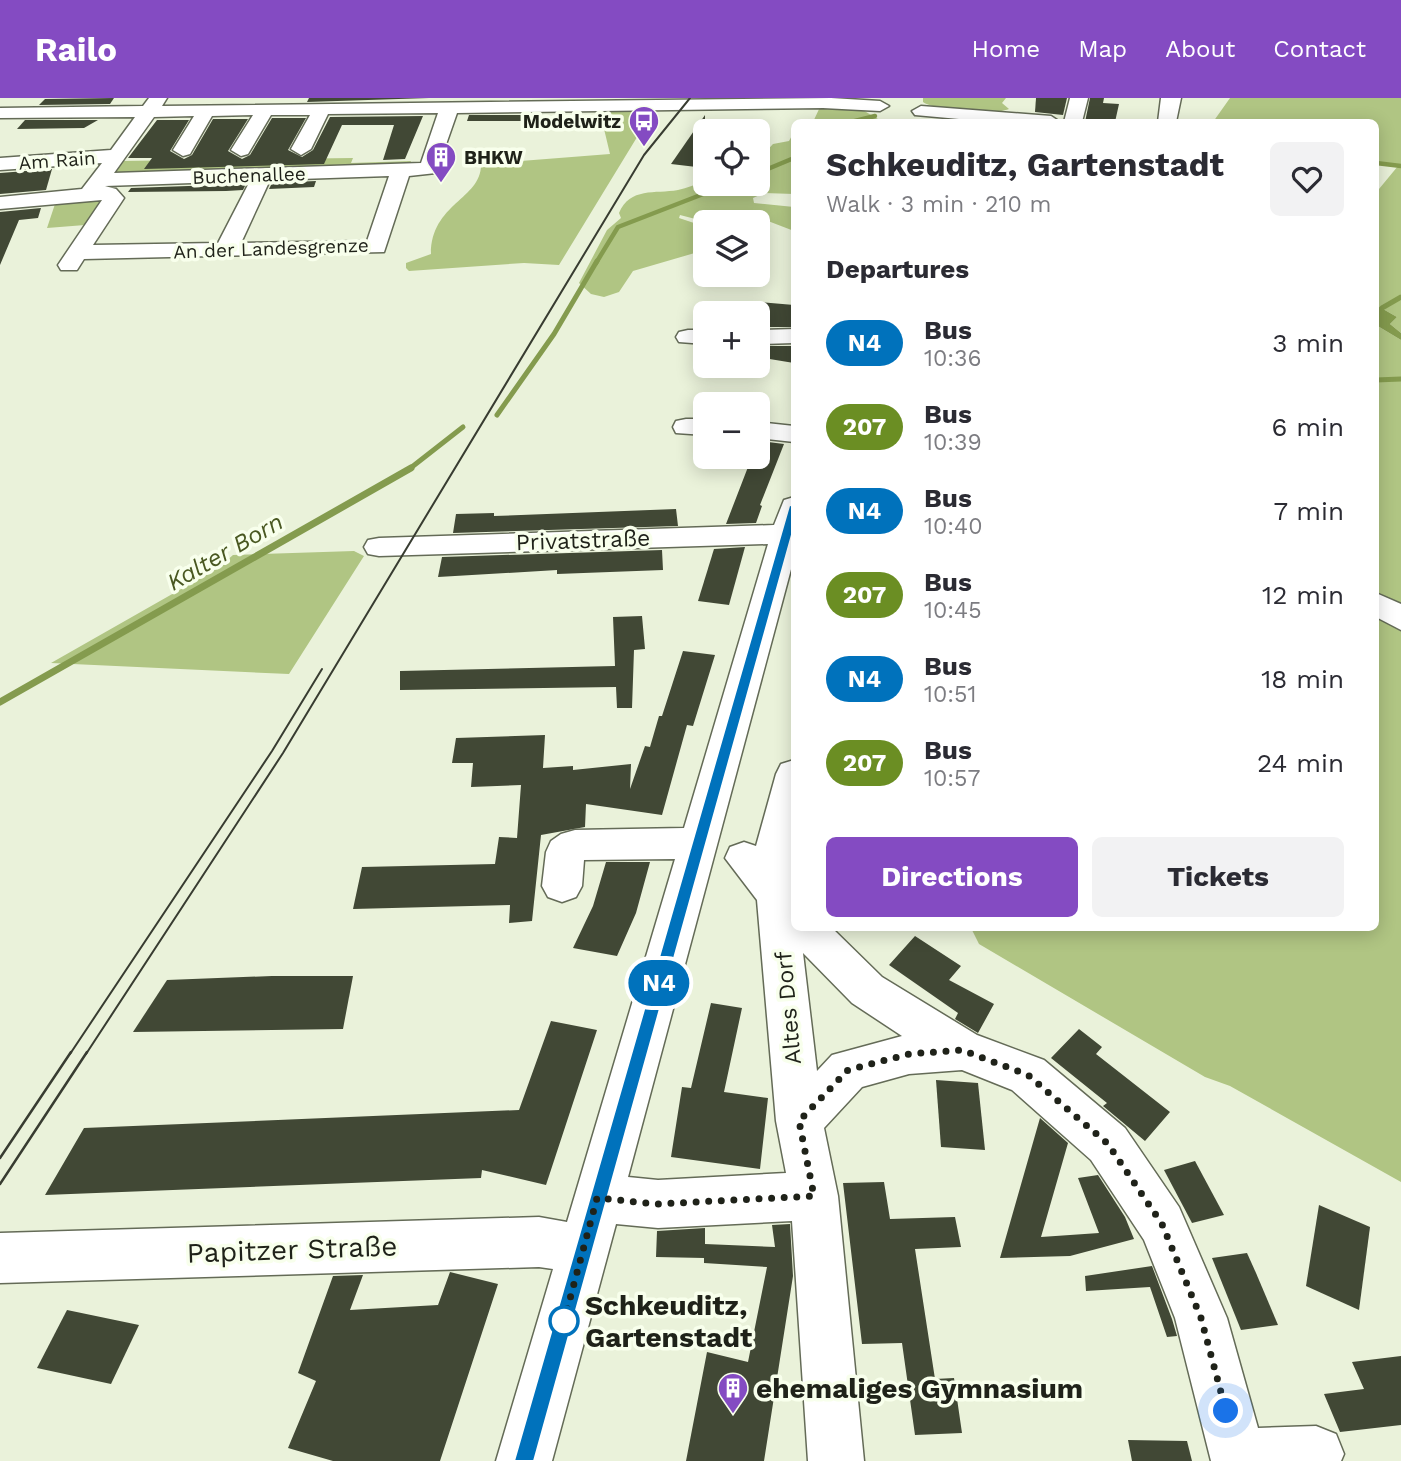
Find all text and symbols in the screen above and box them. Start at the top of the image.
text: Railo [35,30,117,69]
text: Home [972,35,1040,63]
text: Map [1078,35,1127,63]
text: About [1165,35,1235,63]
text: Contact [1273,35,1366,63]
bus stop icon: Modelwitz [627,104,661,148]
place label: Modelwitz [523,110,621,133]
map controls [693,119,770,469]
button: locate [693,119,770,196]
building icon: BHKW [424,140,458,184]
button: heart [1270,142,1344,216]
text: Schkeuditz, Gartenstadt [826,145,1224,184]
street label: Am Rain [18,146,96,175]
place label: BHKW [464,146,523,169]
street label: Buchenallee [192,162,306,189]
text: Walk · 3 min · 210 m [826,191,1052,218]
button: layers [693,210,770,287]
street label: An der Landesgrenze [173,234,369,263]
text: Departures [826,254,969,284]
button: + [693,301,770,378]
text: Bus [924,315,972,345]
text: 3 min [1272,328,1344,358]
text: N4 [848,329,881,357]
text: 10:36 [924,345,981,372]
button: − [693,392,770,469]
text: Bus [924,399,972,429]
text: 6 min [1272,412,1344,442]
text: 207 [843,413,886,441]
text: 10:39 [924,429,982,456]
text: Bus [924,483,972,513]
text: 7 min [1274,496,1344,526]
text: N4 [848,497,881,525]
water label: Kalter Born [162,507,288,597]
text: 10:40 [924,513,982,540]
street label: Privatstraße [515,525,651,556]
text: Bus [924,567,972,597]
text: 12 min [1262,580,1344,610]
text: 207 [843,581,886,609]
text: 10:45 [924,597,982,624]
text: Bus [924,651,972,681]
text: 18 min [1261,664,1344,694]
text: N4 [848,665,881,693]
text: 10:51 [924,681,976,708]
text: Bus [924,735,972,765]
text: 24 min [1257,748,1344,778]
text: 207 [843,749,886,777]
text: 10:57 [924,765,980,792]
button: Directions [826,837,1078,917]
button: Tickets [1092,837,1344,917]
street label: Altes Dorf [770,950,807,1066]
line badge: N4 [628,960,690,1006]
text: N4 [642,969,676,997]
street label: Papitzer Straße [186,1229,398,1270]
place label: Schkeuditz, Gartenstadt [585,1289,752,1354]
marker: Schkeuditz, Gartenstadt [549,1306,579,1336]
building icon: ehemaliges Gymnasium [716,1371,750,1415]
place label: ehemaliges Gymnasium [756,1372,1083,1405]
your location [1208,1393,1243,1428]

